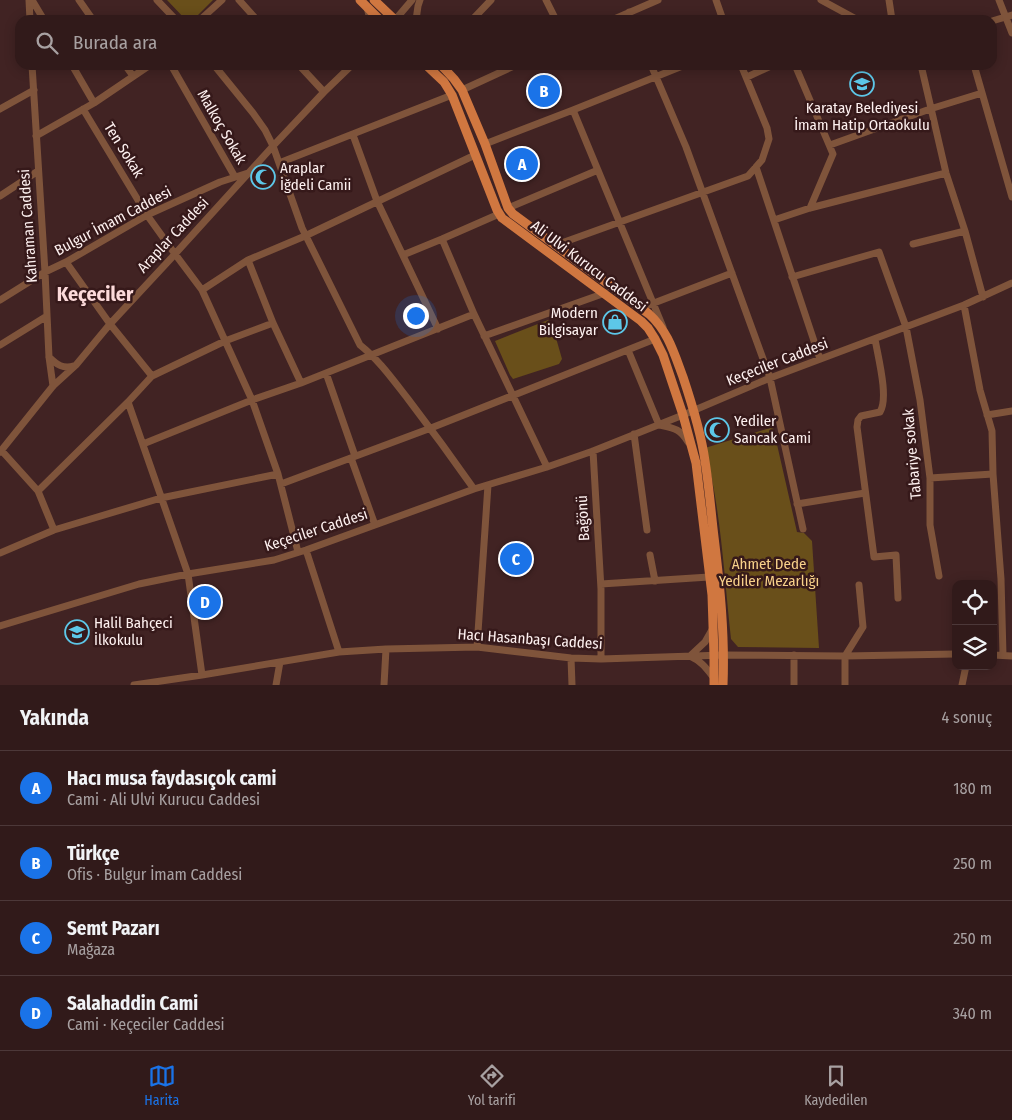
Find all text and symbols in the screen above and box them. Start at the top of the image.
search box [15,15,997,70]
icon: search [33,29,61,57]
text: Burada ara [73,31,157,54]
school or university icon: Karatay Belediyesi İmam Hatip Ortaokulu [849,71,875,97]
pin: B [528,72,560,110]
street label: Malkoç Sokak [193,87,251,167]
place label: Karatay Belediyesi İmam Hatip Ortaokulu [794,99,930,134]
street label: Ten Sokak [100,119,148,181]
pin: A [506,145,538,183]
place label: Araplar İğdeli Camii [280,159,351,194]
mosque icon: Araplar İğdeli Camii [250,164,276,190]
street label: Kahraman Caddesi [15,168,41,284]
street label: Bulgur İmam Caddesi [51,183,175,259]
street label: Araplar Caddesi [134,194,212,276]
street label: Ali Ulvi Kurucu Caddesi [527,216,651,316]
district label: Keçeciler [57,282,134,306]
your location [403,303,429,329]
place label: Modern Bilgisayar [539,304,599,339]
shop icon: Modern Bilgisayar [602,309,628,335]
street label: Keçeciler Caddesi [724,334,830,390]
street label: Tabariye sokak [899,408,925,500]
place label: Yediler Sancak Cami [734,412,811,447]
mosque icon: Yediler Sancak Cami [704,417,730,443]
street label: Bağönü [573,495,593,541]
street label: Keçeciler Caddesi [262,505,370,555]
pin: C [500,540,532,578]
park label: Ahmet Dede Yediler Mezarlığı [719,555,819,590]
map controls [952,580,997,670]
button: locate [952,580,997,625]
pin: D [189,583,221,621]
place label: Halil Bahçeci İlkokulu [94,614,173,649]
school or university icon: Halil Bahçeci İlkokulu [64,619,90,645]
street label: Hacı Hasanbaşı Caddesi [457,625,603,653]
button: layers [952,625,997,670]
text: Yakında [20,705,89,731]
text: 4 sonuç [942,708,992,727]
text: Hacı musa faydasıçok cami [67,767,276,790]
text: A [32,779,40,798]
text: 180 m [953,779,992,798]
text: Cami · Ali Ulvi Kurucu Caddesi [67,790,260,809]
text: Türkçe [67,842,119,865]
text: B [32,854,40,873]
text: 250 m [953,854,992,873]
text: Ofis · Bulgur İmam Caddesi [67,865,242,884]
text: Semt Pazarı [67,917,160,940]
text: C [32,929,40,948]
text: 250 m [953,929,992,948]
text: Mağaza [67,940,115,959]
text: Salahaddin Cami [67,992,198,1015]
text: D [31,1004,41,1023]
text: 340 m [953,1004,992,1023]
text: Cami · Keçeciler Caddesi [67,1015,225,1034]
tab: Harita [144,1062,179,1109]
tab: Yol tarifi [468,1062,516,1109]
tab: Kaydedilen [804,1062,868,1109]

